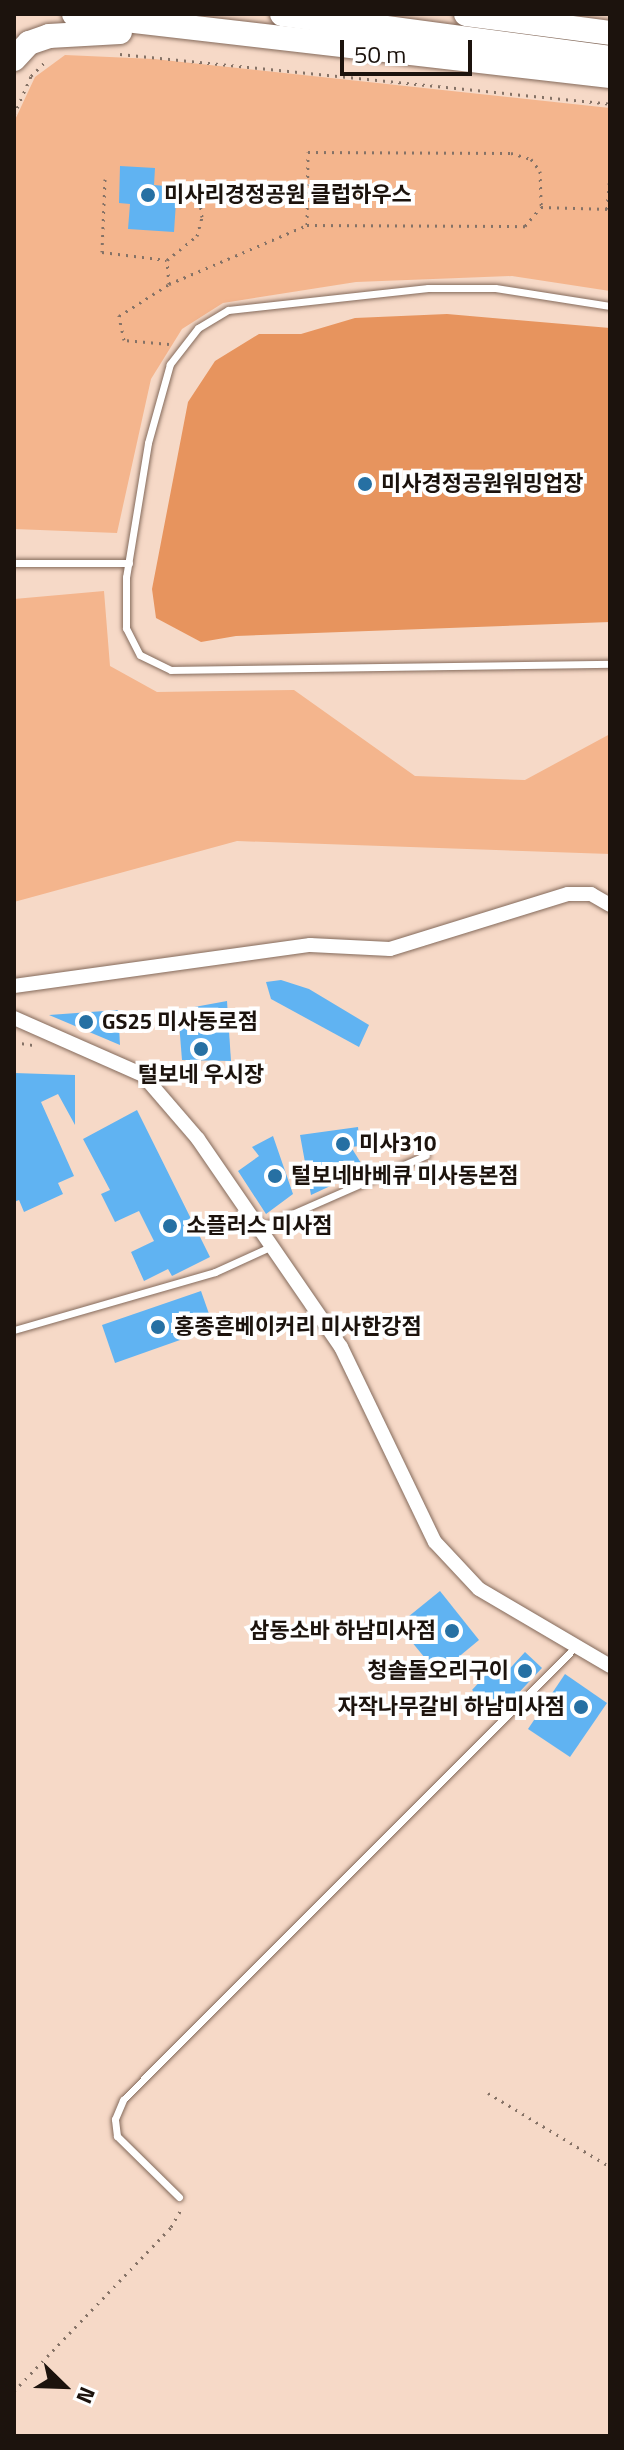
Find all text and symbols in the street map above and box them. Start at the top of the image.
scale bar [344,24,476,74]
text: 50 m [354,36,406,72]
place label: 미사리경정공원 클럽하우스 [164,182,412,208]
marker: 미사리경정공원 클럽하우스 [139,186,157,204]
place label: 미사경정공원워밍업장 [381,471,583,497]
marker: 미사경정공원워밍업장 [356,475,374,493]
place label: GS25 미사동로점 [102,1009,258,1035]
marker: GS25 미사동로점 [77,1013,95,1031]
marker: 털보네 우시장 [192,1040,210,1058]
place label: 털보네 우시장 [138,1062,264,1088]
place label: 미사310 [359,1131,436,1157]
marker: 미사310 [334,1135,352,1153]
place label: 털보네바베큐 미사동본점 [291,1163,518,1189]
marker: 털보네바베큐 미사동본점 [266,1167,284,1185]
place label: 소플러스 미사점 [186,1213,333,1239]
marker: 소플러스 미사점 [161,1217,179,1235]
place label: 홍종흔베이커리 미사한강점 [174,1314,422,1340]
marker: 홍종흔베이커리 미사한강점 [149,1318,167,1336]
place label: 삼동소바 하남미사점 [249,1618,436,1644]
marker: 삼동소바 하남미사점 [443,1622,461,1640]
place label: 청솔돌오리구이 [367,1658,509,1684]
marker: 청솔돌오리구이 [516,1662,534,1680]
place label: 자작나무갈비 하남미사점 [338,1694,565,1720]
marker: 자작나무갈비 하남미사점 [572,1698,590,1716]
north arrow [24,2346,104,2426]
text: N [67,2382,105,2409]

